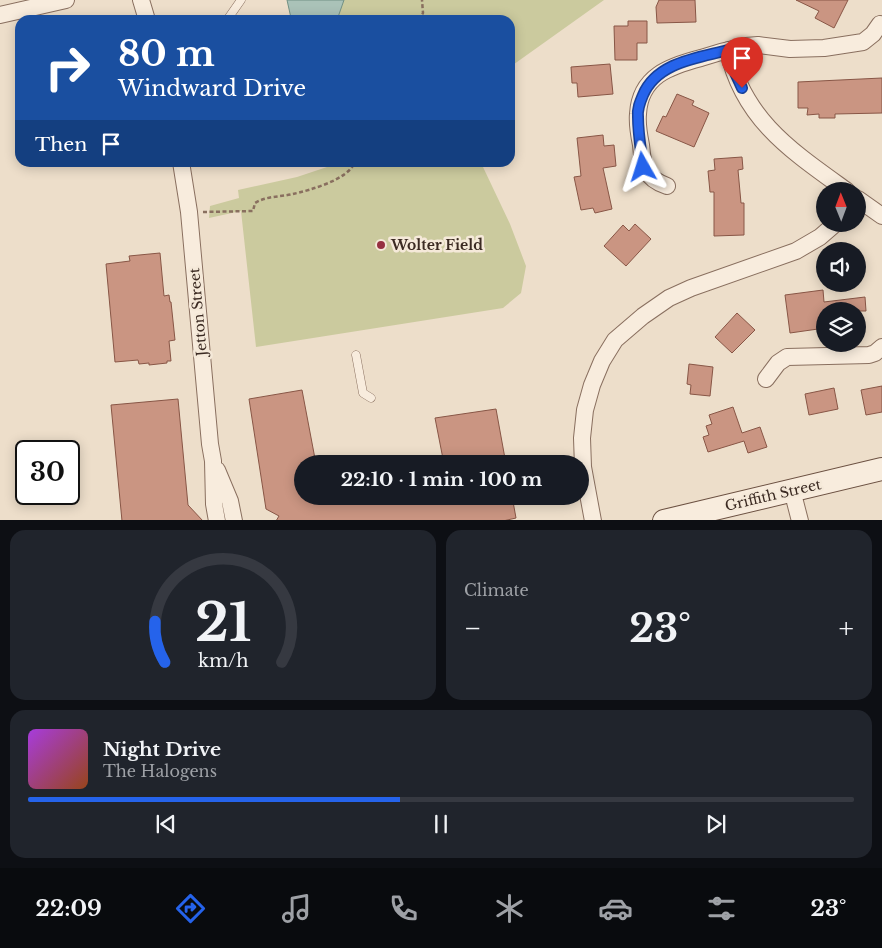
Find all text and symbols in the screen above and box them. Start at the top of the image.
text: 80 m [118,32,215,75]
icon: right [35,35,100,100]
pin [721,37,763,88]
icon: arrive [728,44,756,72]
text: Windward Drive [118,75,306,102]
icon: arrive [97,130,125,158]
text: Then [35,133,87,156]
position arrow [616,140,668,192]
north arrow [816,182,866,232]
map controls [816,182,866,352]
place label: Wolter Field [390,236,483,254]
marker: Wolter Field [375,239,387,251]
button: sound [816,242,866,292]
street label: Jetton Street [185,266,211,359]
button: layers [816,302,866,352]
speed limit sign: 30 [15,440,80,505]
text: 22:10 · 1 min · 100 m [341,468,542,491]
street label: Griffith Street [723,475,824,515]
text: Climate [464,580,529,600]
text: 21 [195,591,251,655]
text: 23° [629,605,691,652]
text: − [464,611,482,646]
text: + [839,611,854,646]
text: km/h [198,650,248,672]
text: Night Drive [103,738,221,761]
text: The Halogens [103,761,217,781]
icon: previous [152,810,180,838]
icon: pause [427,810,455,838]
icon: next [702,810,730,838]
icon: directions [173,891,208,926]
icon: music [279,891,314,926]
icon: phone [386,891,421,926]
icon: climate [492,891,527,926]
icon: car [598,891,633,926]
icon: filters [704,891,739,926]
text: 22:09 [36,895,102,922]
text: 23° [811,895,846,922]

